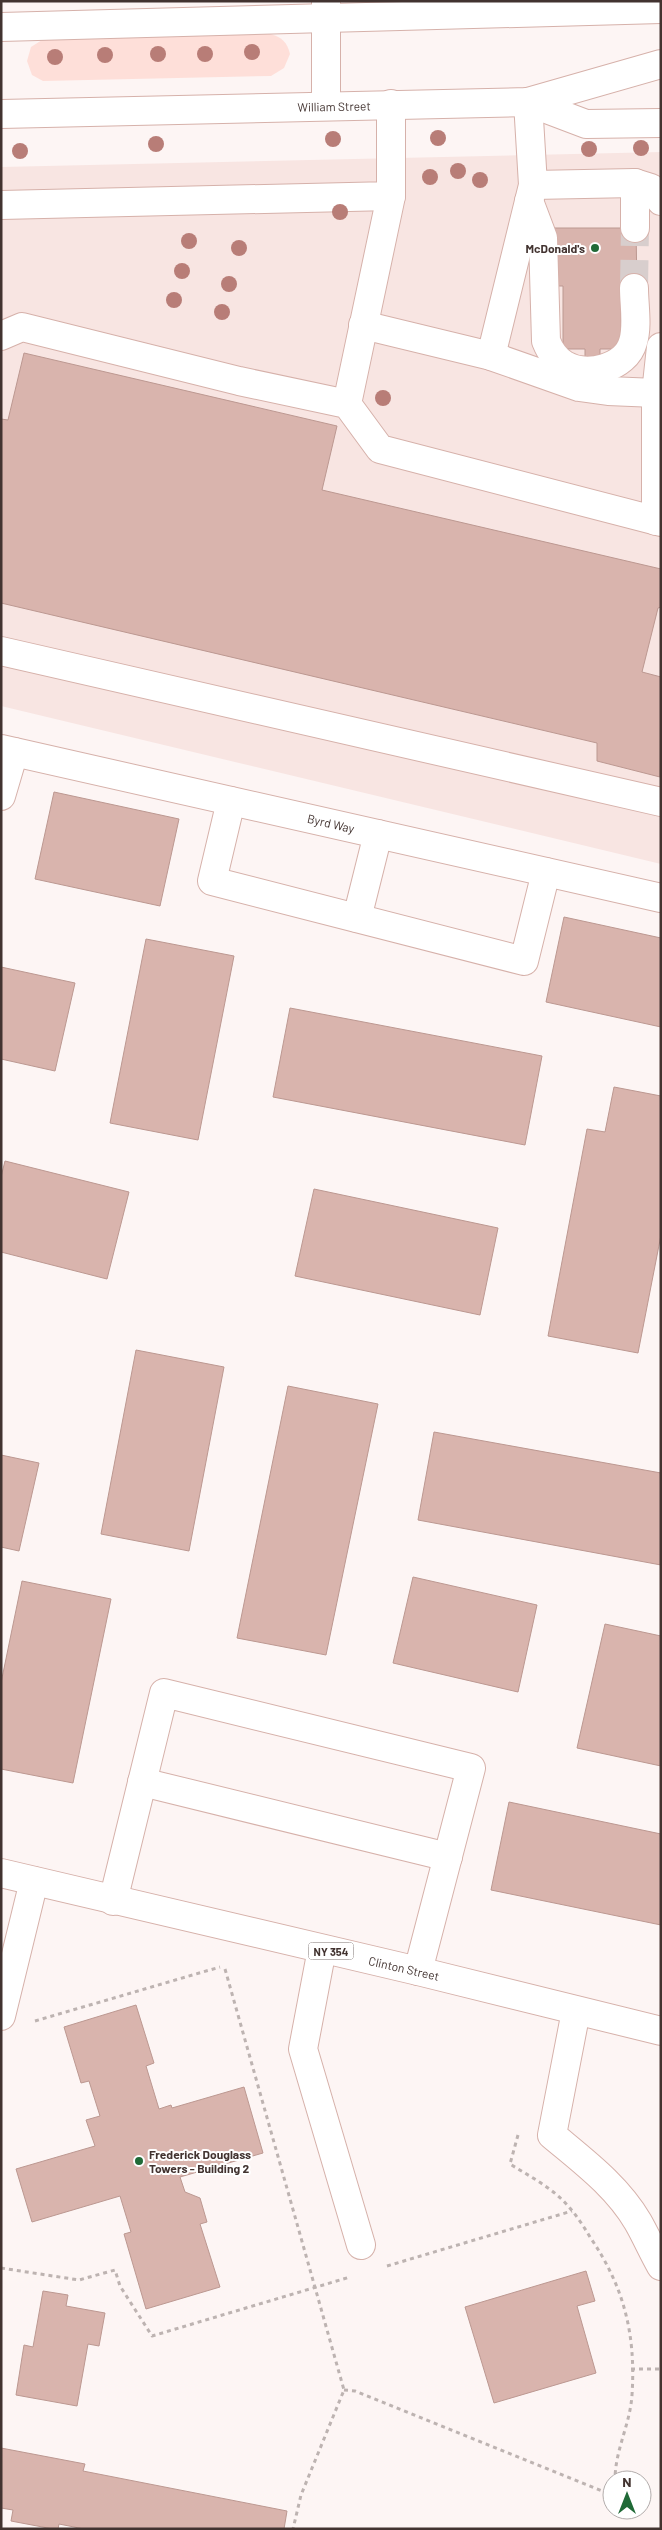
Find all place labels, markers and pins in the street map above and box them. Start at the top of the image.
place label: McDonald's [525,241,585,255]
marker: McDonald's [589,242,601,254]
place label: Frederick Douglass Towers - Building 2 [149,2147,251,2175]
marker: Frederick Douglass Towers - Building 2 [133,2155,145,2167]

